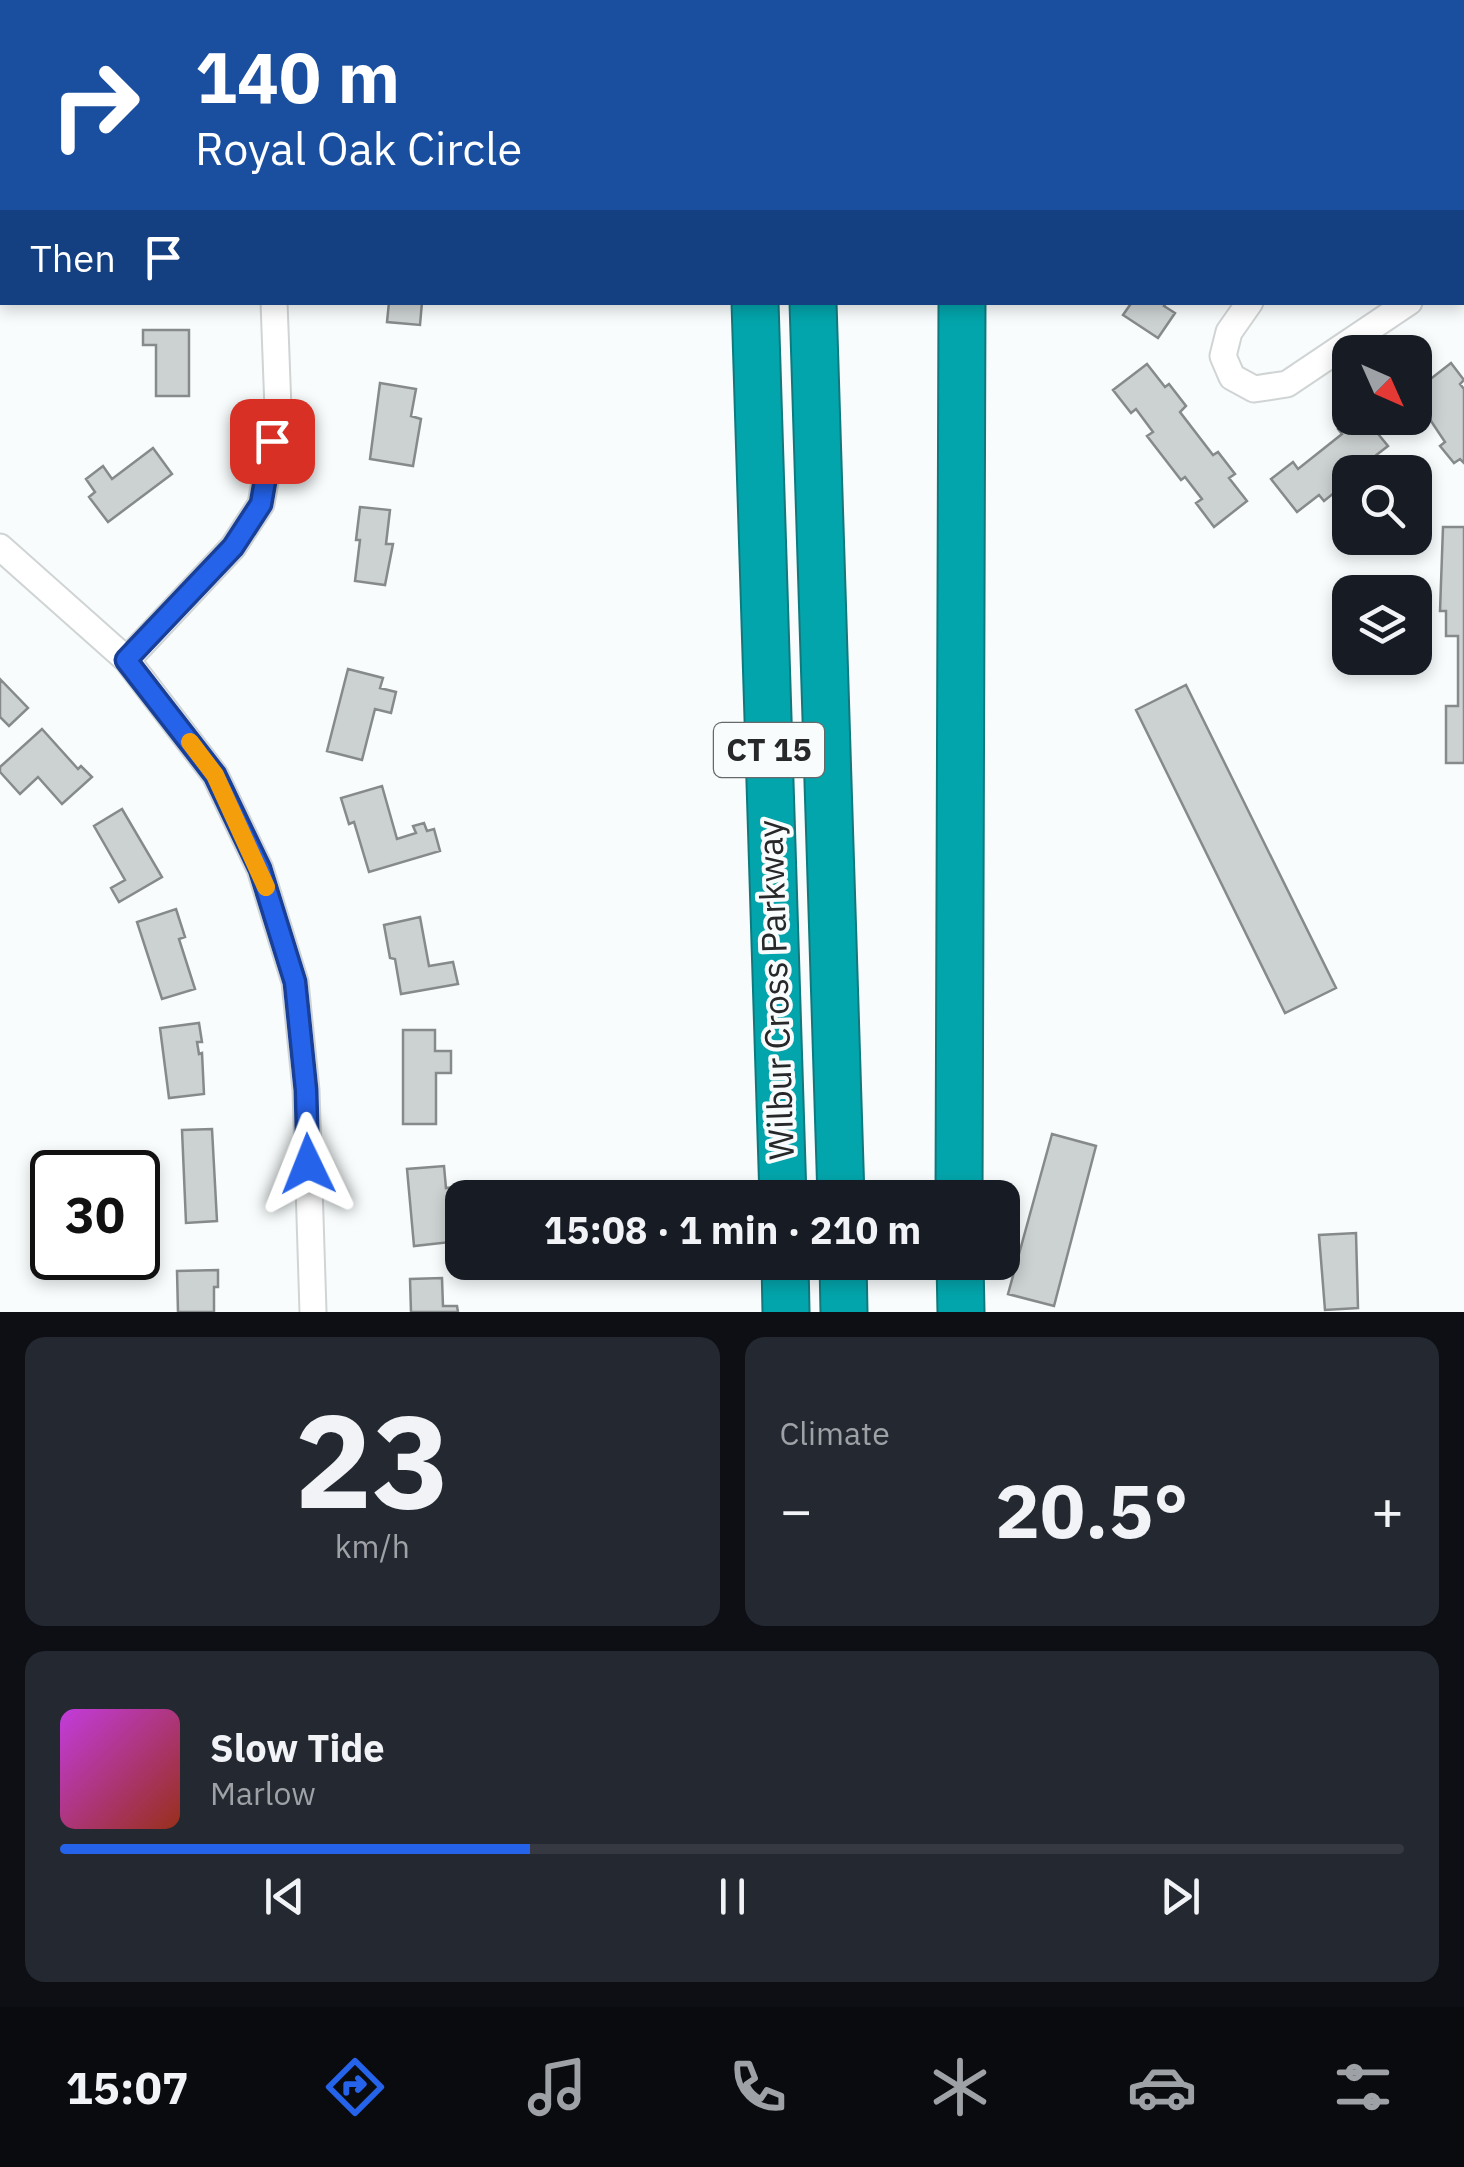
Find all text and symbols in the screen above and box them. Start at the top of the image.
text: 140 m [195,31,400,122]
icon: right [30,40,160,170]
text: Royal Oak Circle [195,119,522,177]
icon: arrive [136,230,191,285]
text: Then [30,233,116,282]
north arrow [1332,335,1432,435]
map controls [1332,335,1432,675]
pin [230,399,315,484]
icon: arrive [245,414,300,469]
button: search [1332,455,1432,555]
button: layers [1332,575,1432,675]
road number: CT 15 [714,723,824,777]
street label: Wilbur Cross Parkway [746,819,804,1161]
position arrow [256,1112,360,1216]
speed limit sign: 30 [30,1150,160,1280]
text: 15:08 · 1 min · 210 m [544,1205,921,1254]
text: 23 [294,1375,450,1544]
text: Climate [780,1412,890,1454]
text: 20.5° [995,1461,1189,1559]
text: − [780,1474,813,1545]
text: + [1371,1474,1404,1545]
text: km/h [335,1525,410,1567]
text: Slow Tide [210,1723,385,1772]
text: Marlow [210,1772,316,1814]
icon: previous [257,1869,312,1924]
icon: pause [705,1869,760,1924]
icon: next [1153,1869,1208,1924]
icon: directions [320,2052,390,2122]
icon: music [522,2052,592,2122]
icon: phone [723,2052,793,2122]
icon: climate [925,2052,995,2122]
icon: car [1127,2052,1197,2122]
icon: filters [1328,2052,1398,2122]
text: 15:07 [66,2058,189,2116]

